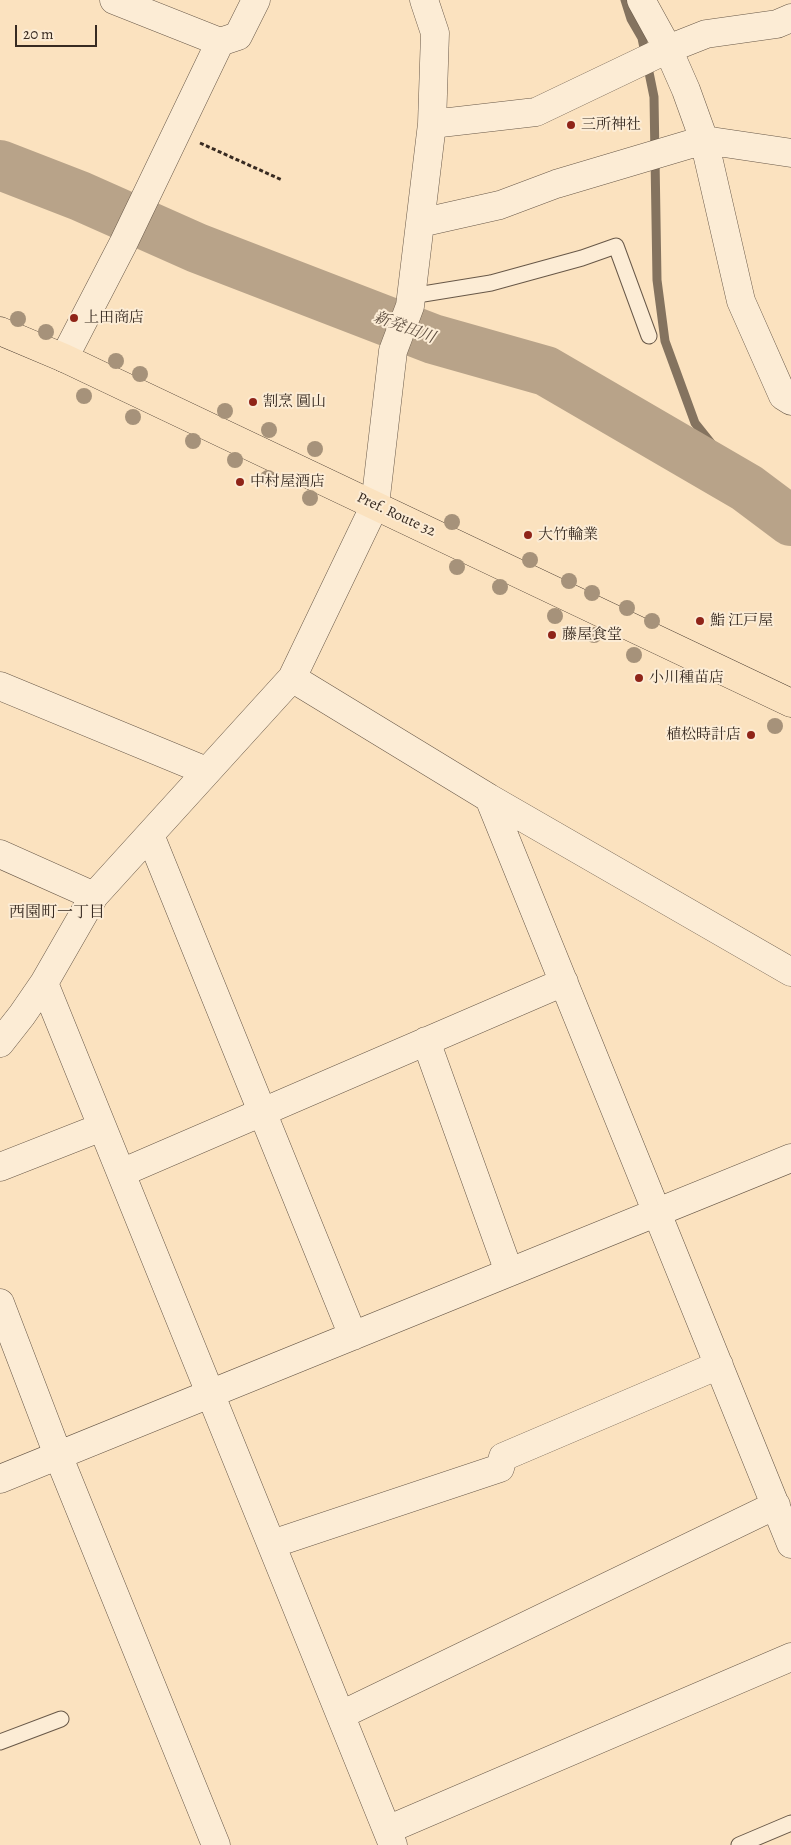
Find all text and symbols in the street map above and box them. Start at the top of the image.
scale bar [18,15,100,47]
text: 20 m [23,24,54,44]
place label: 三所神社 [581,116,641,134]
marker: 三所神社 [565,119,577,131]
water label: 新発田川 [371,308,437,348]
place label: 上田商店 [84,309,144,327]
marker: 上田商店 [68,312,80,324]
place label: 割烹 圓山 [263,393,326,411]
marker: 割烹 圓山 [247,396,259,408]
place label: 中村屋酒店 [250,473,325,491]
marker: 中村屋酒店 [234,476,246,488]
street label: Pref. Route 32 [354,489,438,541]
place label: 大竹輪業 [538,526,598,544]
marker: 大竹輪業 [522,529,534,541]
place label: 鮨 江戸屋 [710,612,773,630]
marker: 鮨 江戸屋 [694,615,706,627]
place label: 藤屋食堂 [562,626,622,644]
marker: 藤屋食堂 [546,629,558,641]
place label: 小川種苗店 [649,669,724,687]
marker: 小川種苗店 [633,672,645,684]
place label: 植松時計店 [666,726,741,744]
marker: 植松時計店 [745,729,757,741]
district label: 西園町一丁目 [9,903,105,923]

